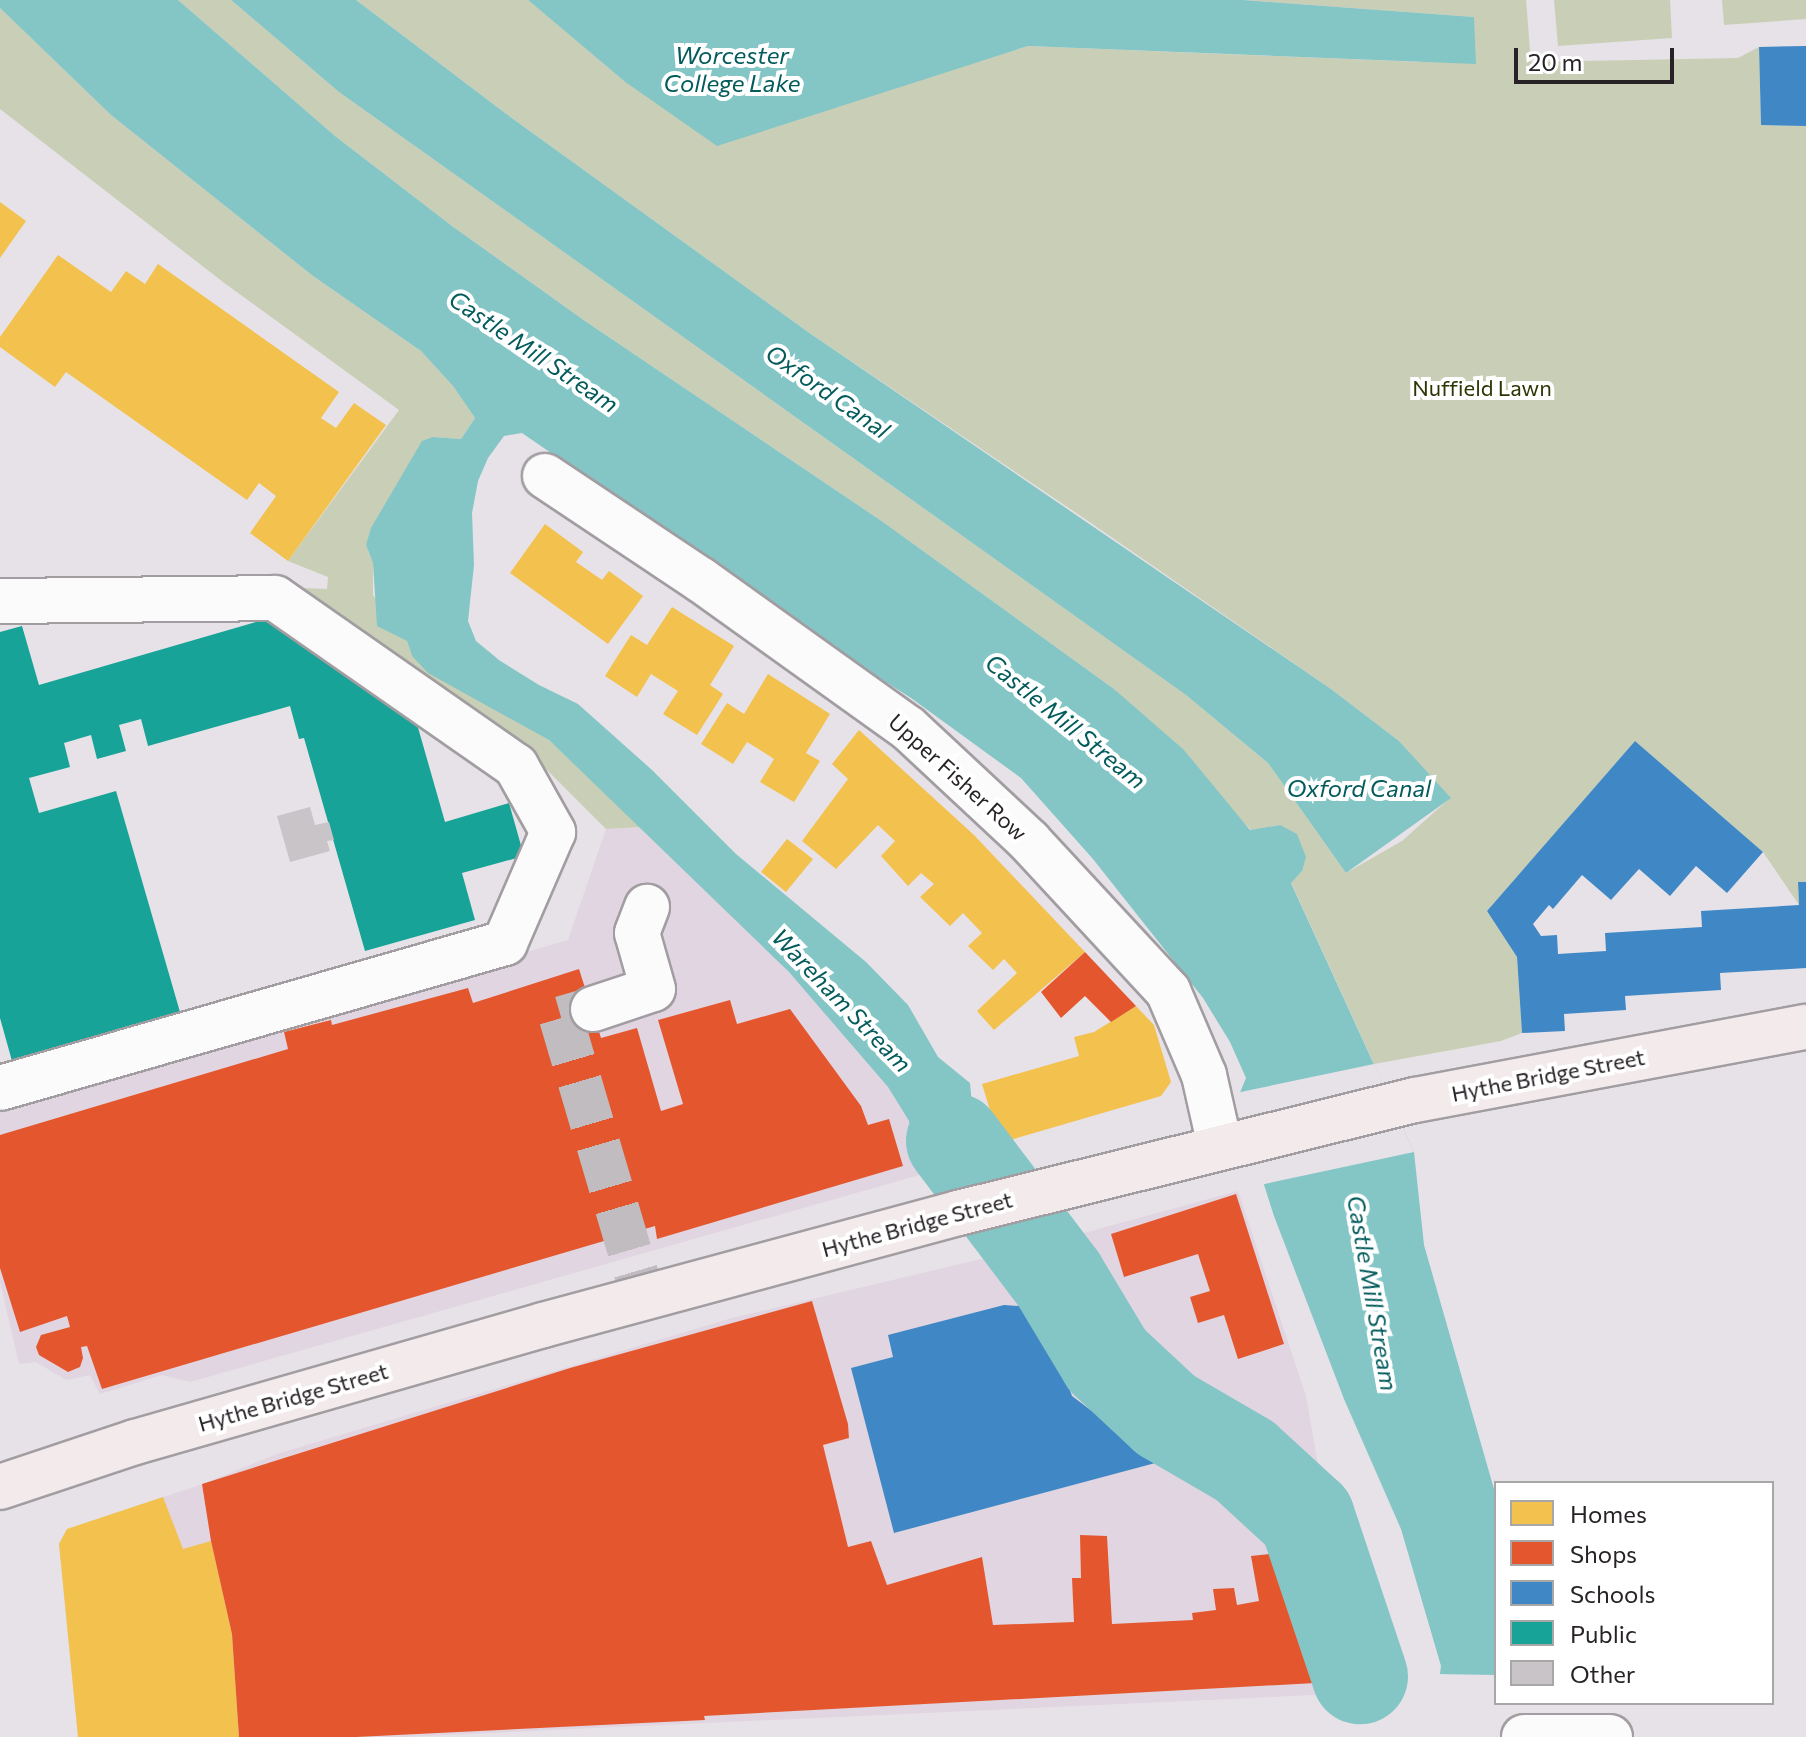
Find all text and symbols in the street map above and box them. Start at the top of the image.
scale bar [1518,32,1678,82]
water label: Worcester College Lake [663,41,801,97]
text: 20 m [1528,47,1582,76]
water label: Castle Mill Stream [444,284,624,418]
water label: Oxford Canal [761,338,895,444]
park label: Nuffield Lawn [1412,375,1552,401]
water label: Castle Mill Stream [980,648,1152,794]
street label: Upper Fisher Row [884,708,1032,846]
water label: Oxford Canal [1287,774,1431,802]
water label: Wareham Stream [766,922,918,1078]
street label: Hythe Bridge Street [1449,1043,1647,1107]
street label: Hythe Bridge Street [819,1186,1015,1262]
water label: Castle Mill Stream [1342,1193,1404,1393]
street label: Hythe Bridge Street [195,1357,391,1437]
legend [1494,1481,1774,1705]
text: Homes [1570,1499,1647,1528]
text: Shops [1570,1539,1637,1568]
text: Schools [1570,1579,1655,1608]
text: Public [1570,1619,1637,1648]
text: Other [1570,1659,1635,1688]

